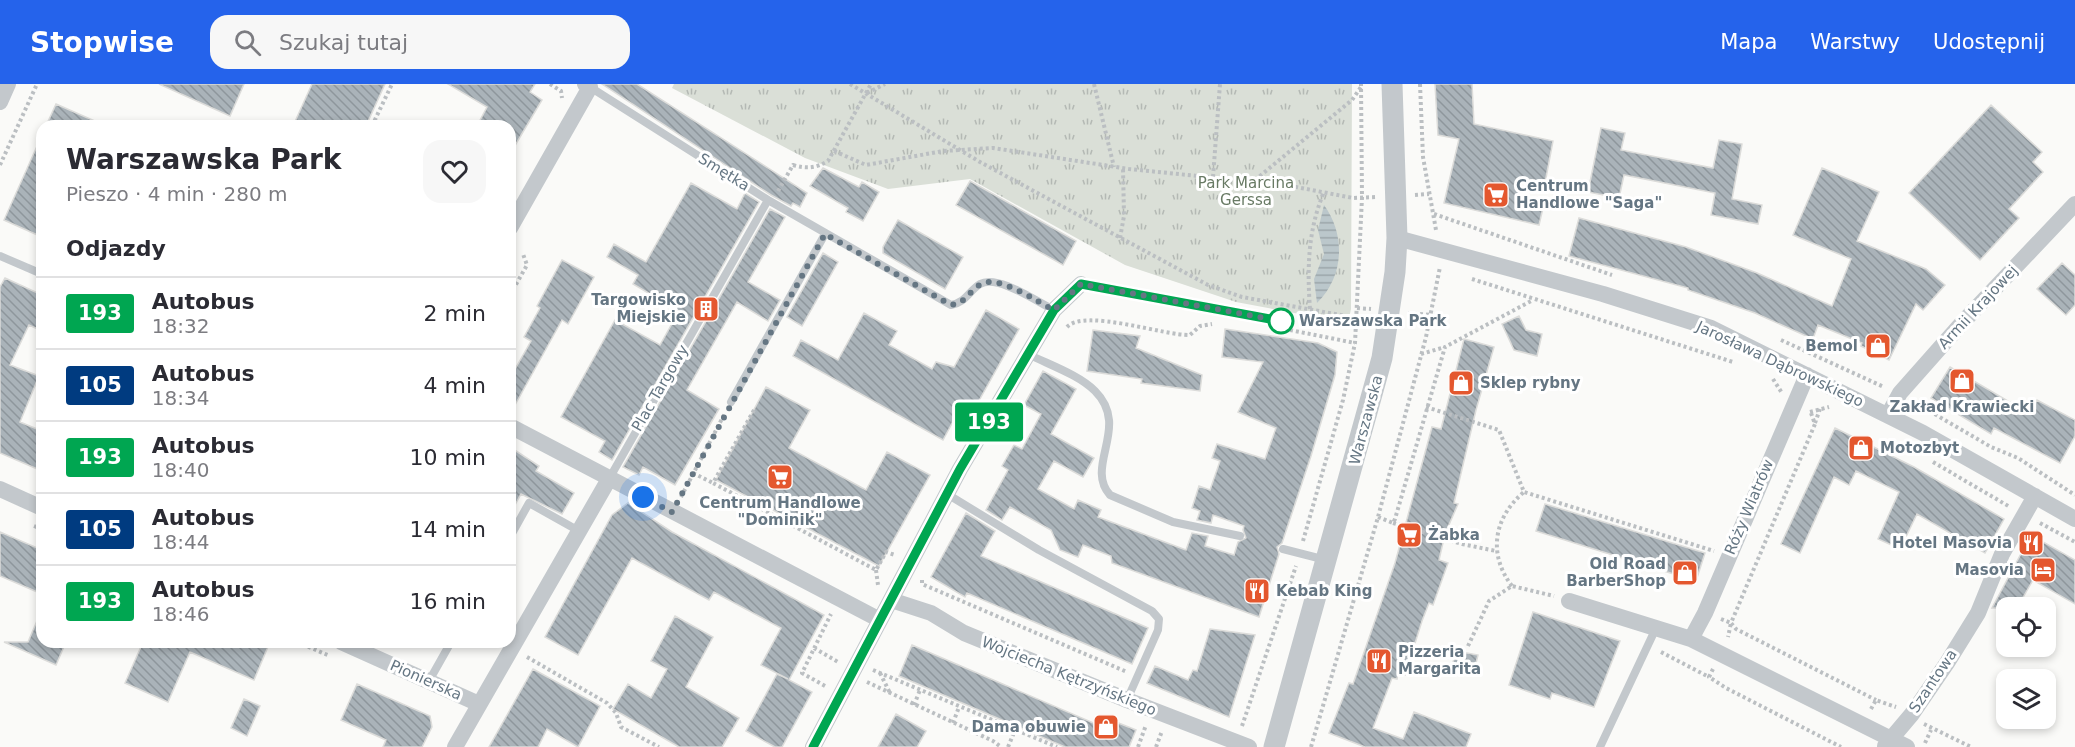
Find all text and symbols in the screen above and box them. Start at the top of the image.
search box [210,15,630,69]
text: Stopwise [30,26,174,59]
icon: search [231,26,264,59]
text: Szukaj tutaj [279,30,408,55]
text: Mapa [1720,30,1777,54]
text: Warstwy [1810,30,1900,54]
text: Udostępnij [1933,30,2045,54]
button: heart [423,140,486,203]
text: Warszawska Park [66,143,341,176]
street label: Smętka [695,149,753,195]
park label: Park Marcina Gerssa [1198,174,1294,209]
place label: Centrum Handlowe "Saga" [1516,177,1662,212]
supermarket icon: Centrum Handlowe "Saga" [1481,180,1511,210]
text: Pieszo · 4 min · 280 m [66,182,288,206]
text: Odjazdy [66,236,166,261]
street label: Armii Krajowej [1935,261,2021,353]
text: Autobus [152,289,255,314]
place label: Targowisko Miejskie [591,291,686,326]
building icon: Targowisko Miejskie [691,294,721,324]
text: 193 [78,301,122,325]
text: 2 min [424,301,486,326]
marker: Warszawska Park [1268,308,1294,334]
place label: Warszawska Park [1299,312,1448,330]
text: 18:32 [152,314,209,338]
street label: Jarosława Dąbrowskiego [1693,317,1866,411]
shop icon: Bemol [1863,331,1893,361]
place label: Bemol [1805,337,1858,355]
street label: Plac Targowy [628,341,692,435]
text: Autobus [152,361,255,386]
shop icon: Zakład Krawiecki [1947,366,1977,396]
shop icon: Sklep rybny [1446,368,1476,398]
text: 105 [78,373,122,397]
text: 4 min [424,373,486,398]
street label: Warszawska [1345,373,1387,467]
place label: Sklep rybny [1480,374,1581,392]
text: 18:34 [152,386,209,410]
place label: Zakład Krawiecki [1890,398,2034,416]
line badge: 193 [954,402,1024,442]
text: 193 [967,410,1011,434]
text: Autobus [152,433,255,458]
shop icon: Motozbyt [1846,433,1876,463]
place label: Motozbyt [1880,439,1959,457]
text: 193 [78,445,122,469]
text: 10 min [410,445,486,470]
street label: Róży Wiatrów [1721,457,1777,557]
text: 18:40 [152,458,209,482]
supermarket icon: Centrum Handlowe "Dominik" [765,462,795,492]
your location [628,482,658,512]
place label: Centrum Handlowe "Dominik" [699,494,861,529]
text: Autobus [152,505,255,530]
text: 105 [78,517,122,541]
text: 14 min [410,517,486,542]
supermarket icon: Żabka [1394,520,1424,550]
place label: Żabka [1428,525,1480,544]
restaurant icon: Hotel Masovia [2016,528,2046,558]
text: 18:44 [152,530,209,554]
place label: Hotel Masovia [1892,534,2012,552]
place label: Old Road BarberShop [1566,555,1666,590]
hotel icon: Masovia [2028,555,2058,585]
shop icon: Old Road BarberShop [1670,558,1700,588]
place label: Masovia [1955,561,2024,579]
restaurant icon: Kebab King [1242,576,1272,606]
text: Autobus [152,577,255,602]
place label: Kebab King [1276,582,1373,600]
text: 193 [78,589,122,613]
text: 16 min [410,589,486,614]
map controls [1996,597,2056,729]
button: locate [1996,597,2056,657]
text: 18:46 [152,602,209,626]
street label: Wojciecha Kętrzyńskiego [979,633,1159,719]
place label: Pizzeria Margarita [1398,643,1481,678]
restaurant icon: Pizzeria Margarita [1364,646,1394,676]
street label: Szantowa [1905,646,1961,716]
street label: Pionierska [387,656,465,704]
button: layers [1996,669,2056,729]
shop icon: Dama obuwie [1091,712,1121,742]
place label: Dama obuwie [972,718,1086,736]

